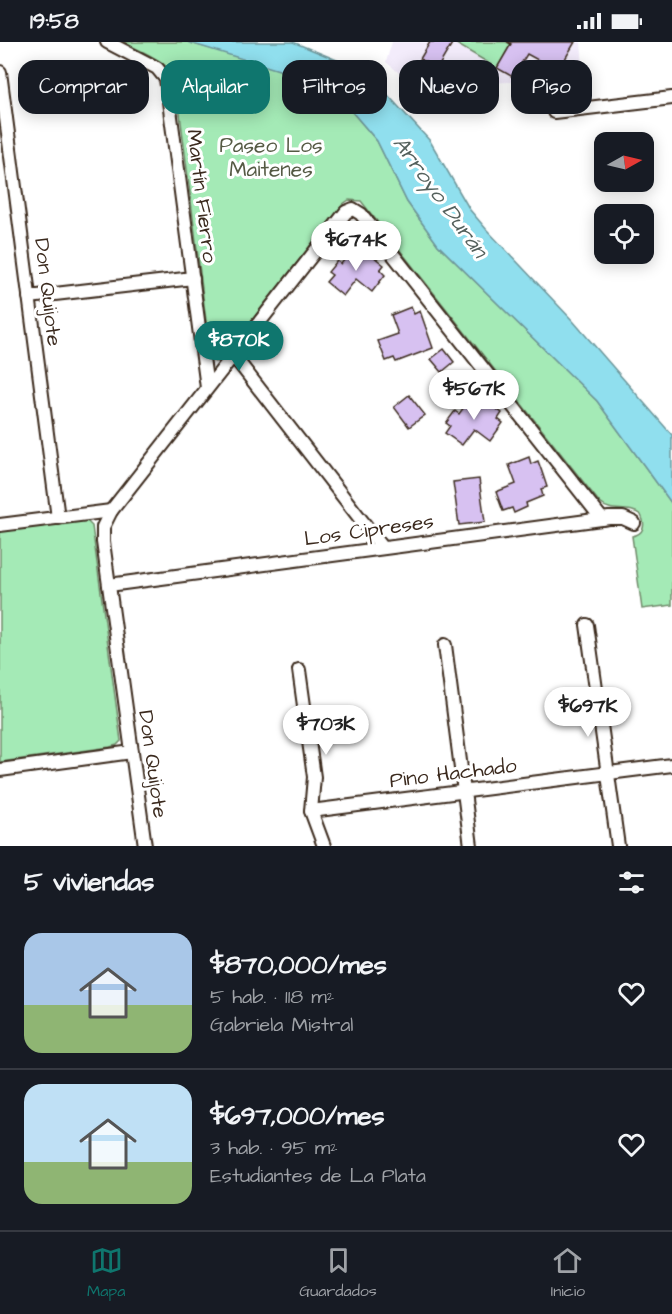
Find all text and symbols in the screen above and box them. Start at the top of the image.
text: 19:58 [30,6,79,37]
chip: Comprar [18,60,149,114]
chip: Alquilar [161,60,270,114]
chip: Filtros [282,60,387,114]
chip: Nuevo [399,60,499,114]
chip: Piso [511,60,592,114]
street label: Martín Fierro [179,128,225,265]
water label: Arroyo Durán [384,130,496,266]
park label: Paseo Los Maitenes [219,131,323,184]
north arrow [594,132,654,192]
map controls [594,132,654,264]
button: locate [594,204,654,264]
pin: $674K [314,221,398,272]
text: $674K [325,226,387,254]
street label: Don Quijote [27,236,69,348]
pin: $870K [197,321,281,372]
text: $870K [208,326,270,354]
pin: $567K [432,370,516,421]
text: $567K [443,375,505,403]
street label: Los Cipreses [302,507,436,554]
pin: $697K [546,687,630,738]
text: $697K [558,692,618,720]
pin: $703K [284,705,368,756]
street label: Don Quijote [131,708,175,820]
text: $703K [297,710,355,738]
street label: Pino Hachado [388,751,518,795]
text: 5 viviendas [24,864,154,900]
icon: filters [615,866,648,899]
text: $870,000/mes [210,947,387,983]
icon: home [72,957,144,1029]
icon: heart [615,977,648,1010]
text: 5 hab. · 118 m² [210,983,334,1011]
text: Gabriela Mistral [210,1011,354,1039]
text: $697,000/mes [210,1098,385,1134]
icon: home [72,1108,144,1180]
icon: heart [615,1128,648,1161]
text: 3 hab. · 95 m² [210,1134,338,1162]
text: Estudiantes de La Plata [210,1162,426,1190]
tab: Mapa [87,1244,125,1302]
tab: Guardados [299,1244,377,1302]
tab: Inicio [551,1244,585,1302]

